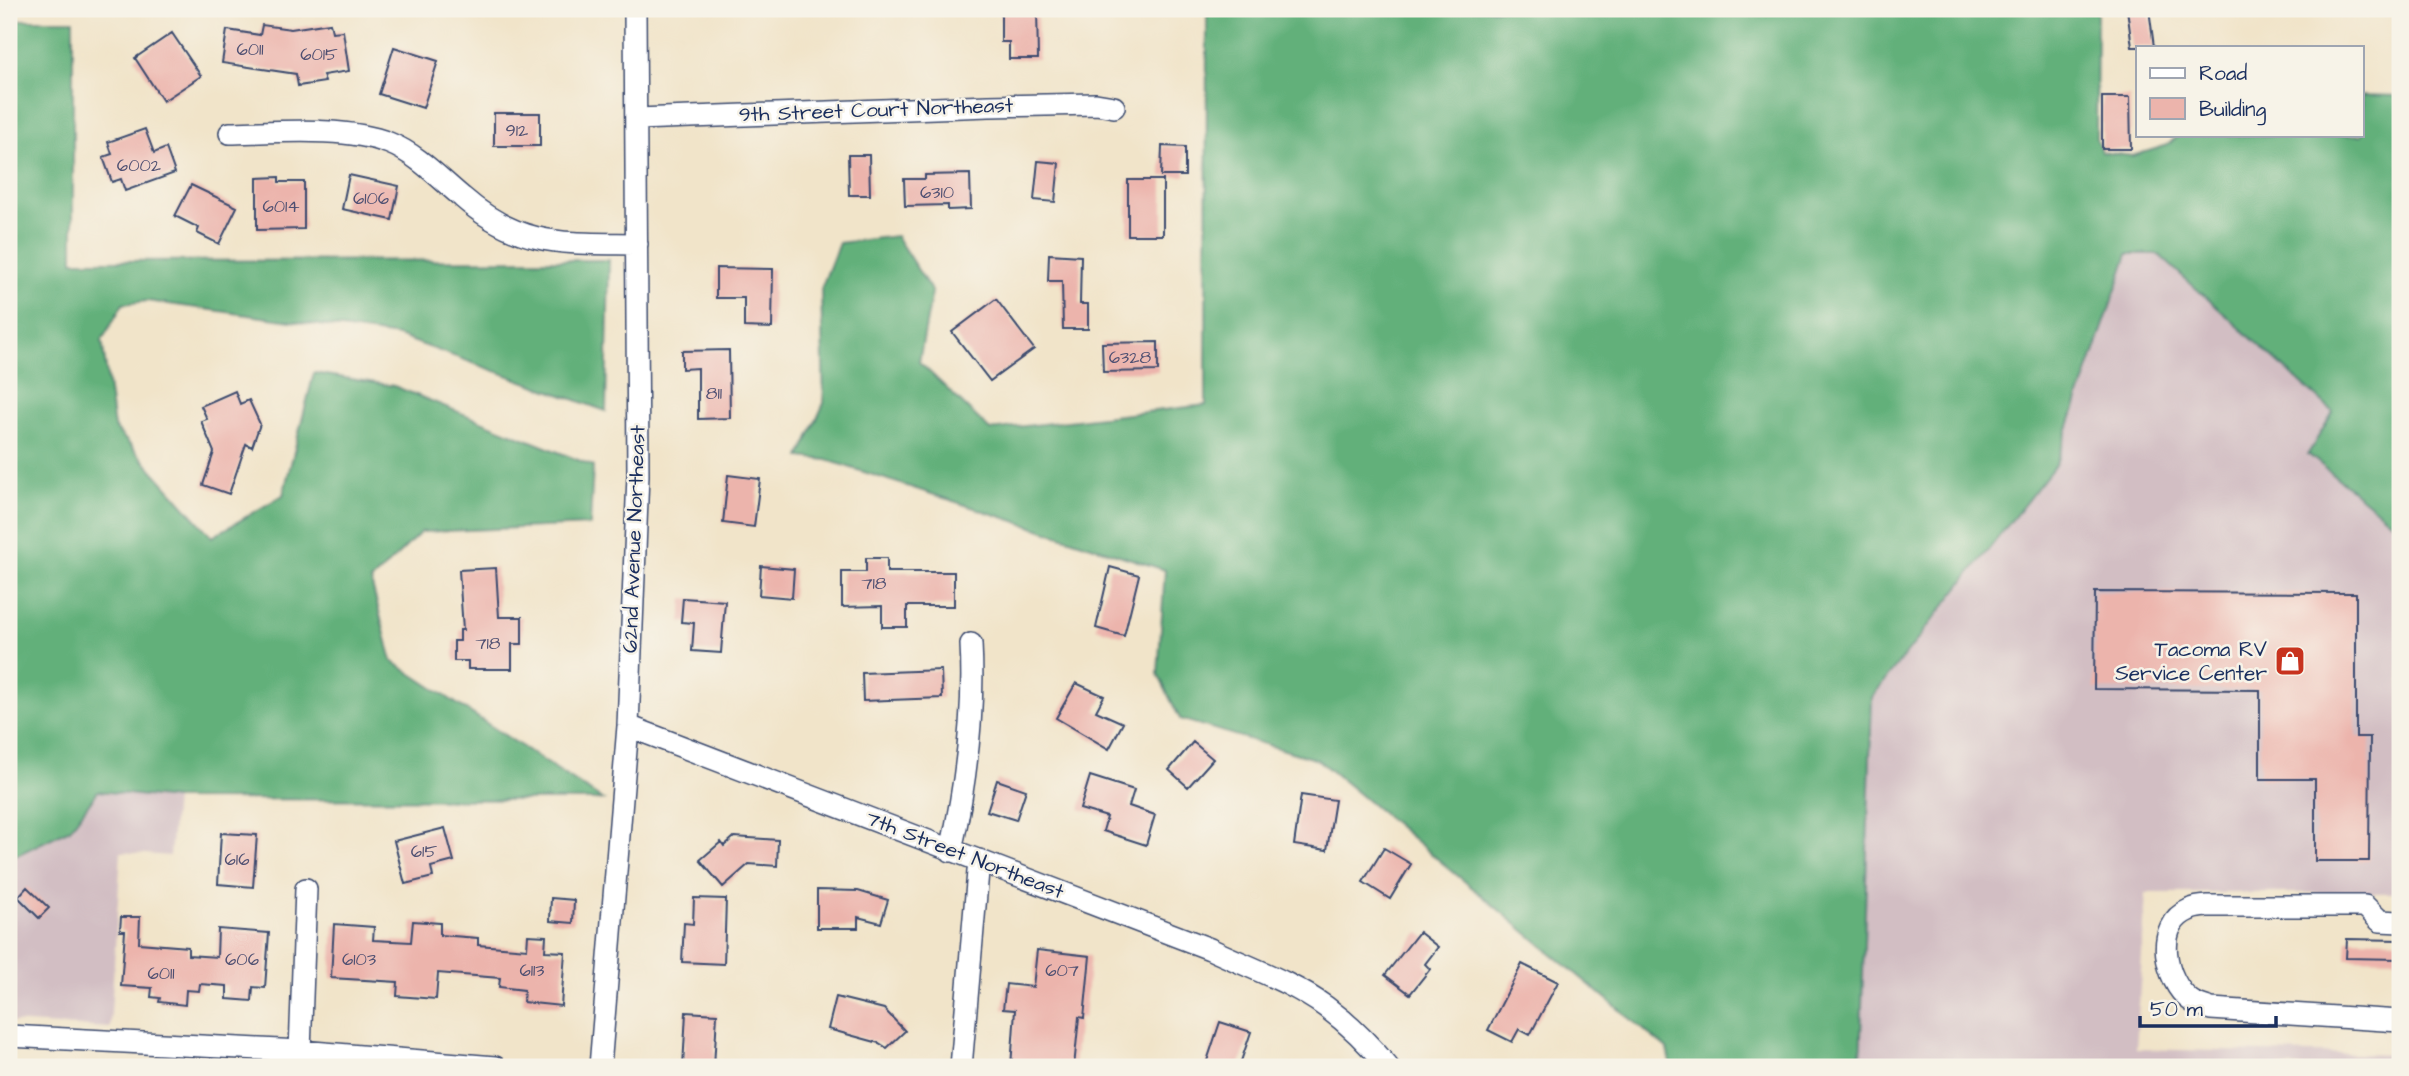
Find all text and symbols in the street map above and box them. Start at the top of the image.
house number: 6011 [236,37,264,62]
house number: 6015 [300,42,338,67]
legend [2136,46,2364,136]
text: Road [2199,59,2247,88]
street label: 9th Street Court Northeast [738,91,1014,129]
text: Building [2199,95,2267,126]
house number: 912 [506,118,529,143]
house number: 6002 [117,153,162,178]
house number: 6310 [920,180,954,205]
house number: 6106 [353,186,389,211]
house number: 6014 [262,194,300,219]
house number: 6328 [1109,345,1152,370]
house number: 811 [706,381,722,406]
street label: 62nd Avenue Northeast [616,424,652,653]
house number: 718 [861,571,887,596]
house number: 718 [475,631,501,656]
place label: Tacoma RV Service Center [2115,635,2267,688]
shop icon: Tacoma RV Service Center [2273,644,2307,678]
street label: 7th Street Northeast [862,804,1069,906]
house number: 615 [411,839,437,864]
house number: 616 [225,847,249,872]
house number: 606 [225,947,259,972]
house number: 6103 [342,947,376,972]
house number: 6113 [519,958,545,983]
house number: 607 [1045,958,1079,983]
house number: 6011 [147,961,175,986]
scale bar [2140,985,2276,1029]
text: 50 m [2150,995,2204,1024]

